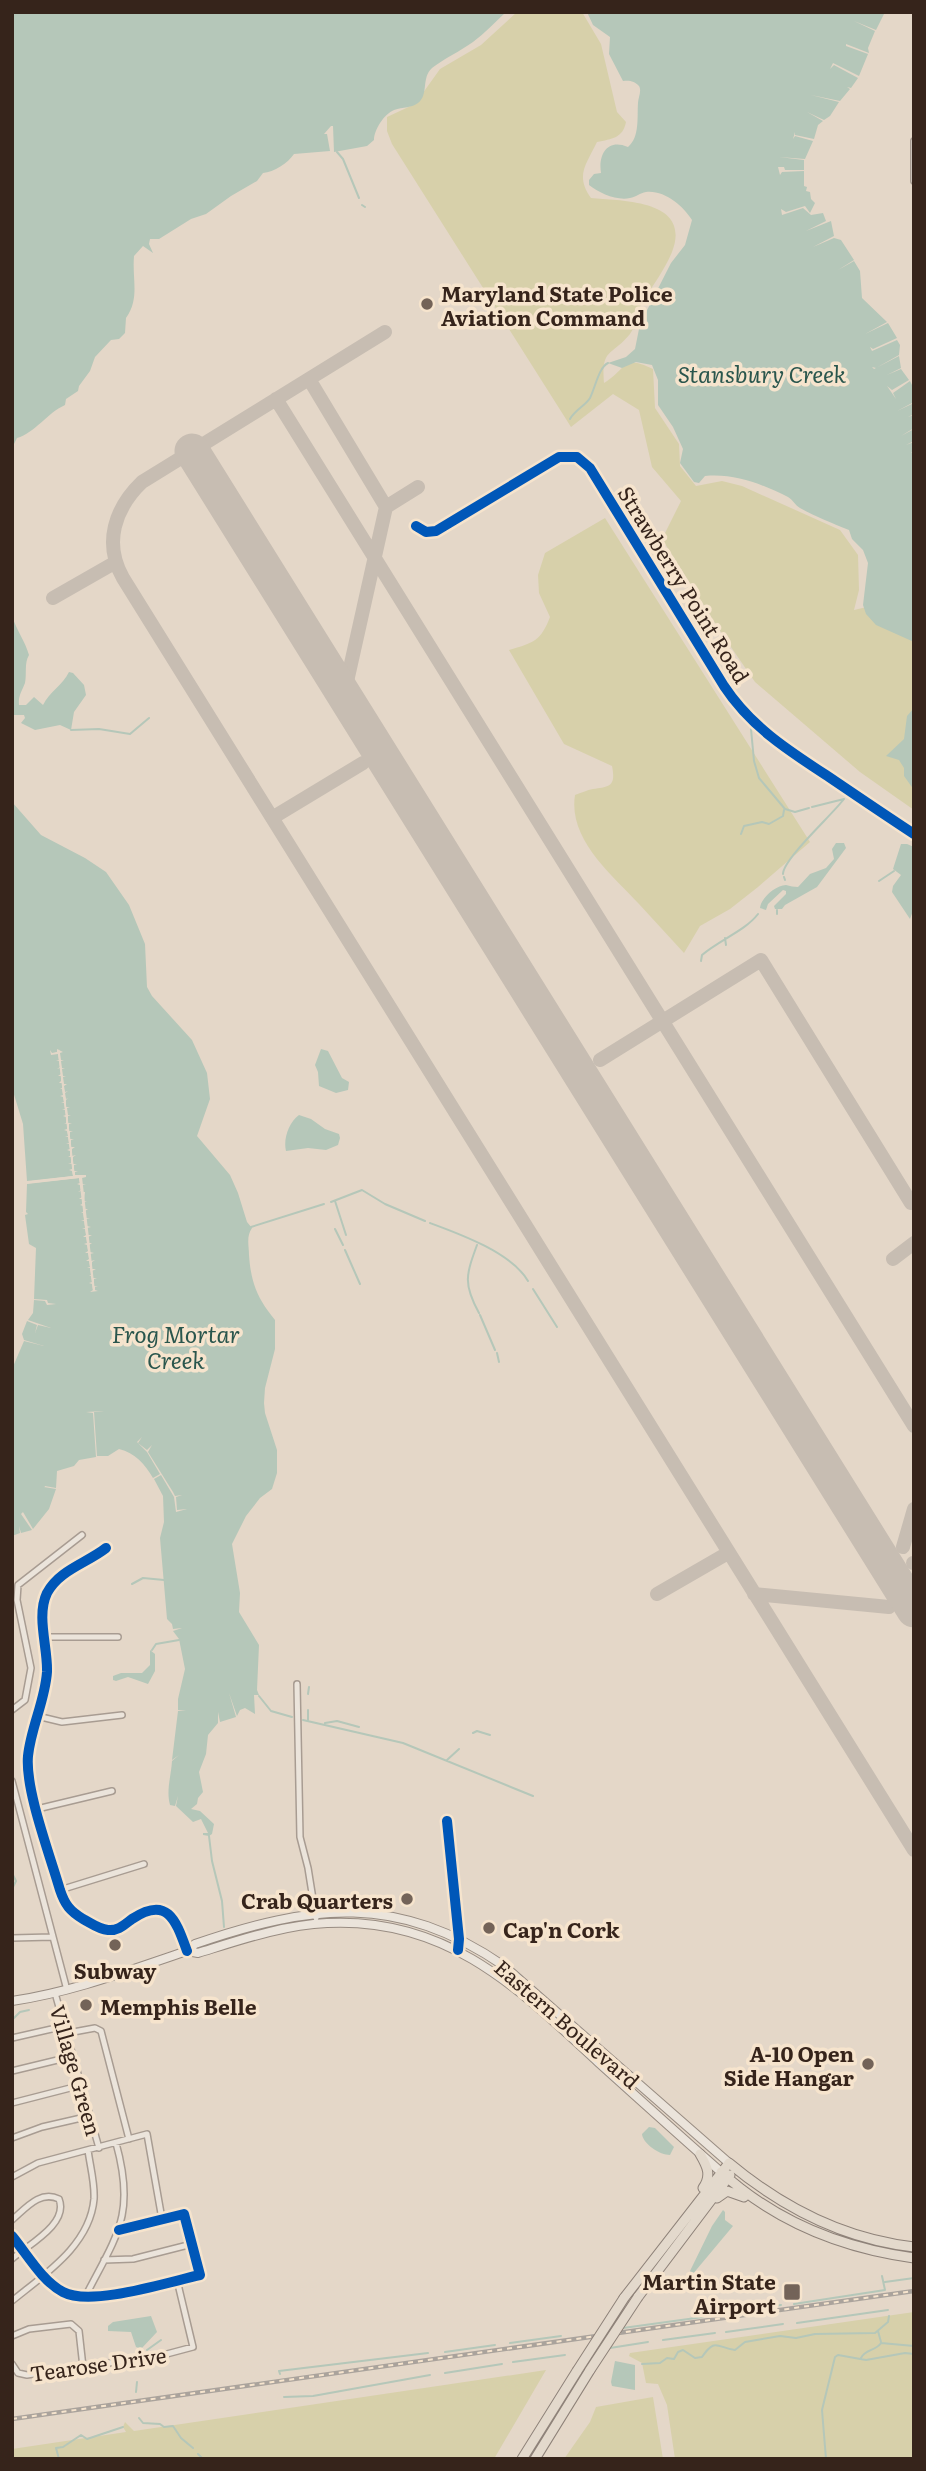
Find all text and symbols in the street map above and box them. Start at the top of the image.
place label: Maryland State Police Aviation Command [441,277,673,332]
marker: Maryland State Police Aviation Command [419,296,435,312]
water label: Stansbury Creek [678,356,847,390]
street label: Strawberry Point Road [612,479,758,689]
water label: Frog Mortar Creek [112,1316,240,1376]
place label: Crab Quarters [241,1884,393,1915]
marker: Crab Quarters [399,1891,415,1907]
place label: Cap'n Cork [503,1913,620,1944]
marker: Cap'n Cork [481,1920,497,1936]
marker: Subway [107,1937,123,1953]
street label: Eastern Boulevard [489,1951,648,2095]
place label: Subway [74,1954,156,1985]
place label: Memphis Belle [100,1990,257,2021]
marker: Memphis Belle [78,1997,94,2013]
street label: Village Green [43,2001,111,2139]
place label: A-10 Open Side Hangar [724,2037,855,2092]
marker: A-10 Open Side Hangar [860,2056,876,2072]
place label: Martin State Airport [642,2265,777,2320]
marker: Martin State Airport [782,2282,802,2302]
street label: Tearose Drive [28,2338,168,2388]

